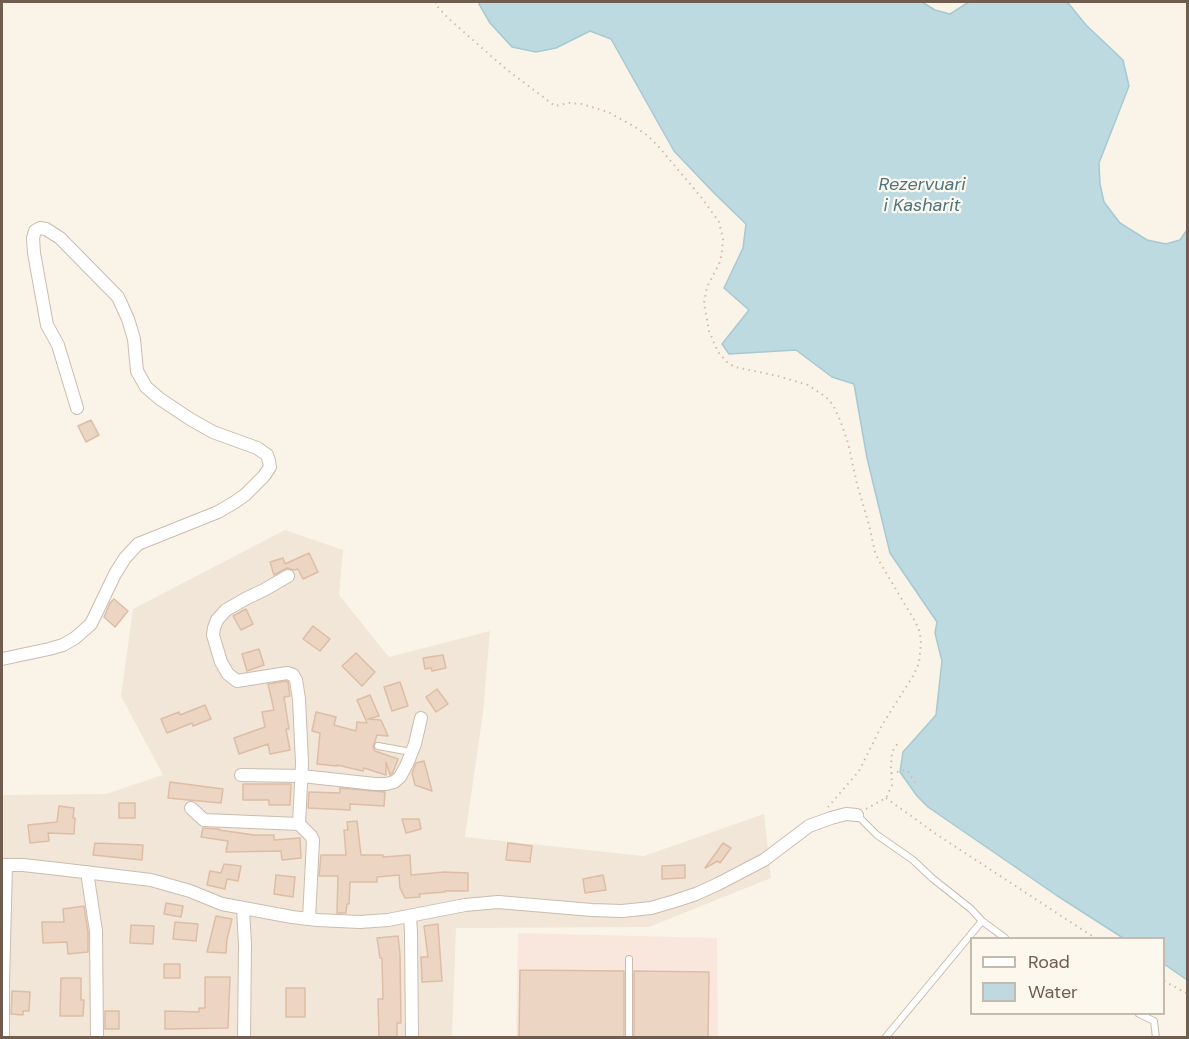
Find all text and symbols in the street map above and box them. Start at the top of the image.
water label: Rezervuari i Kasharit [879,174,965,216]
legend [970,937,1165,1015]
text: Road [1028,950,1070,974]
text: Water [1028,980,1078,1004]

